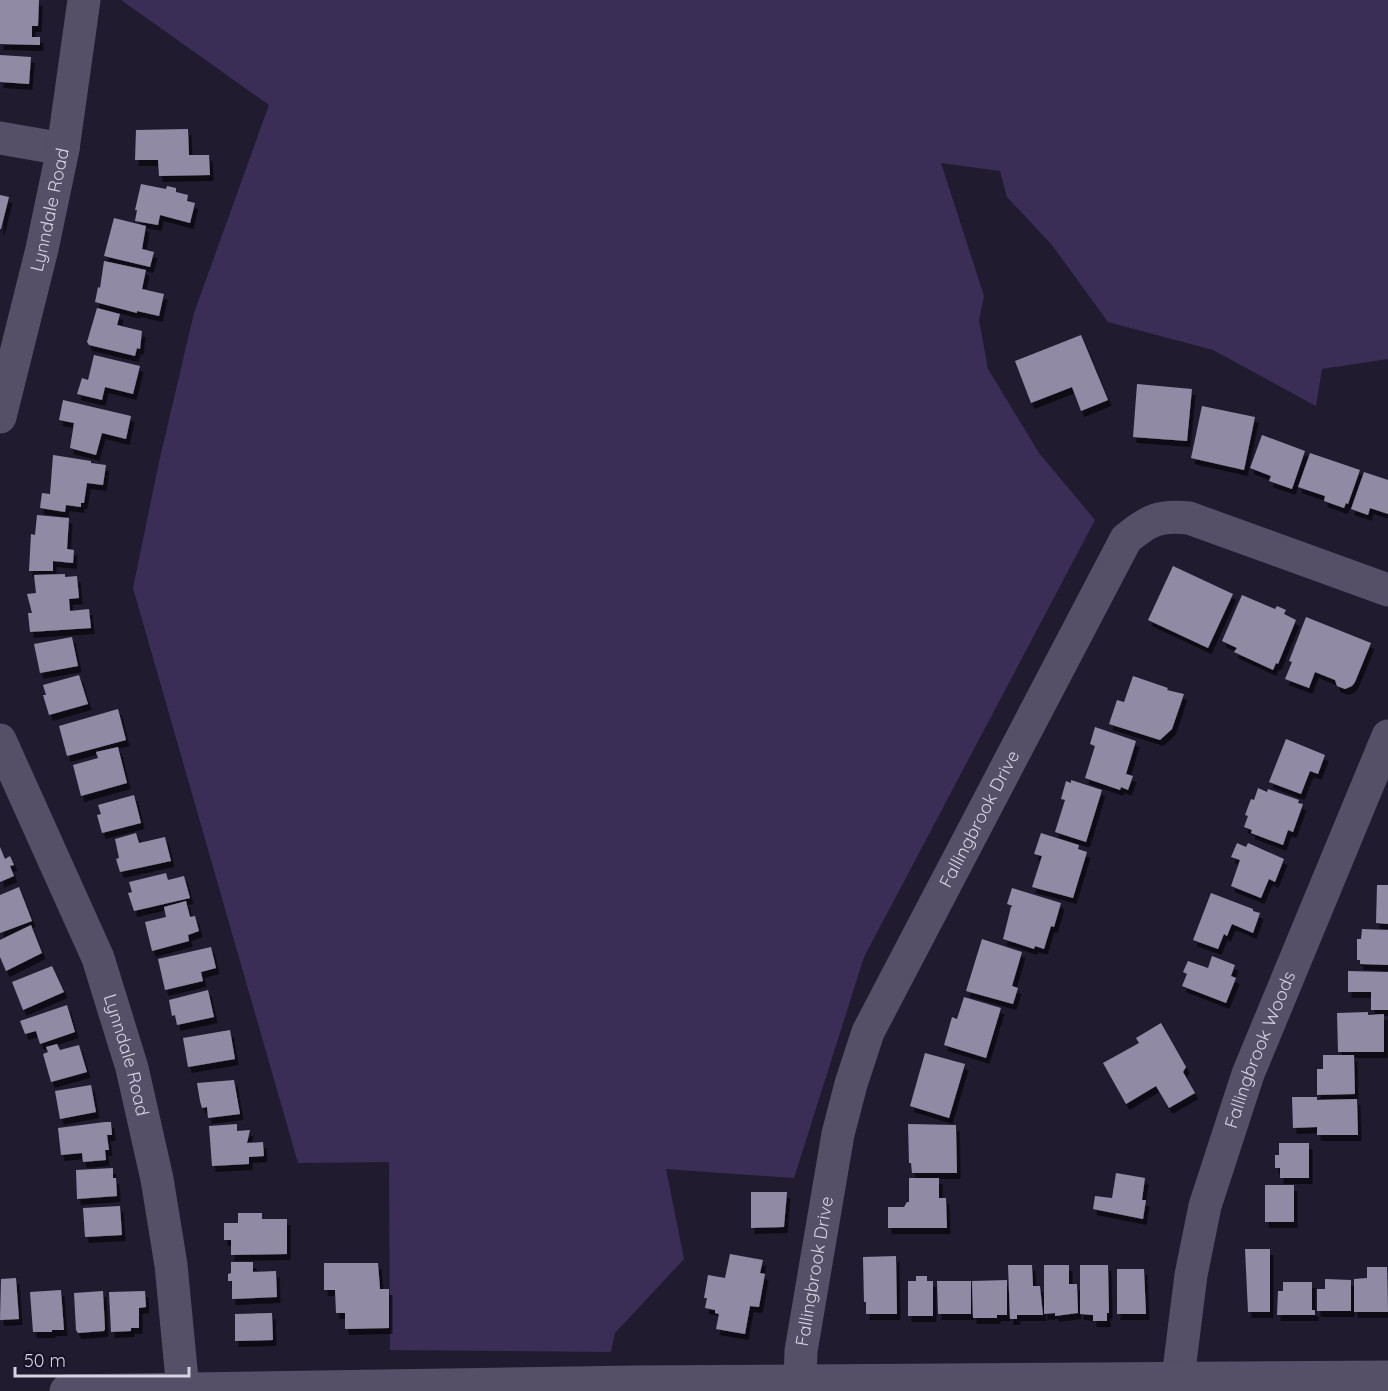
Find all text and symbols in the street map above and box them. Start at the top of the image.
street label: Lynndale Road [25,146,74,274]
street label: Fallingbrook Drive [934,746,1024,891]
street label: Fallingbrook Woods [1219,968,1300,1131]
street label: Lynndale Road [99,991,154,1118]
street label: Fallingbrook Drive [790,1194,838,1348]
scale bar [15,1340,189,1378]
text: 50 m [24,1349,66,1372]

